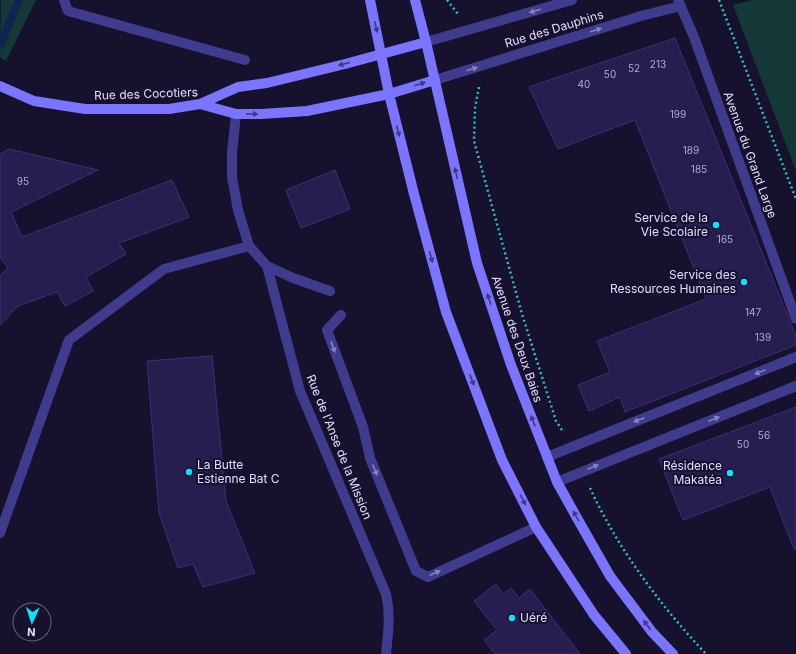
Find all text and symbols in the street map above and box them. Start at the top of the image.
street label: Rue des Dauphins [503,6,605,51]
one-way arrow [529,8,541,14]
one-way arrow [373,21,379,33]
one-way arrow [591,27,603,33]
house number: 213 [650,58,666,70]
one-way arrow [338,62,350,68]
house number: 52 [628,62,640,74]
one-way arrow [467,65,479,71]
house number: 50 [604,68,616,80]
house number: 40 [578,78,590,90]
one-way arrow [415,81,427,87]
street label: Rue des Cocotiers [94,84,198,103]
street label: Avenue du Grand Large [721,90,780,220]
house number: 199 [670,108,686,120]
one-way arrow [246,111,259,117]
one-way arrow [396,125,402,138]
house number: 189 [683,144,699,156]
house number: 185 [691,163,707,175]
one-way arrow [453,167,459,179]
house number: 95 [17,175,29,187]
place label: Service de la Vie Scolaire [634,210,708,239]
marker: Service de la Vie Scolaire [711,220,721,230]
house number: 165 [717,233,733,245]
one-way arrow [428,251,434,263]
place label: Service des Ressources Humaines [610,267,736,296]
street label: Avenue des Deux Baies [489,273,546,404]
marker: Service des Ressources Humaines [739,277,749,287]
one-way arrow [486,293,492,305]
house number: 147 [745,306,761,318]
house number: 139 [755,331,771,343]
one-way arrow [331,342,337,354]
one-way arrow [755,369,766,375]
street label: Rue de l'Anse de la Mission [303,372,375,521]
one-way arrow [470,375,476,387]
one-way arrow [529,415,535,427]
one-way arrow [708,416,719,422]
one-way arrow [633,418,645,424]
house number: 56 [758,429,770,441]
house number: 50 [737,438,749,450]
place label: La Butte Estienne Bat C [197,457,280,486]
place label: Résidence Makatéa [663,458,722,487]
one-way arrow [588,464,600,470]
one-way arrow [373,465,379,477]
marker: La Butte Estienne Bat C [184,467,194,477]
marker: Résidence Makatéa [725,468,735,478]
one-way arrow [520,494,526,506]
one-way arrow [573,511,579,522]
one-way arrow [430,570,441,576]
north arrow [12,602,52,642]
place label: Uéré [520,610,547,625]
marker: Uéré [507,613,517,623]
one-way arrow [642,620,651,631]
text: N [27,625,36,639]

